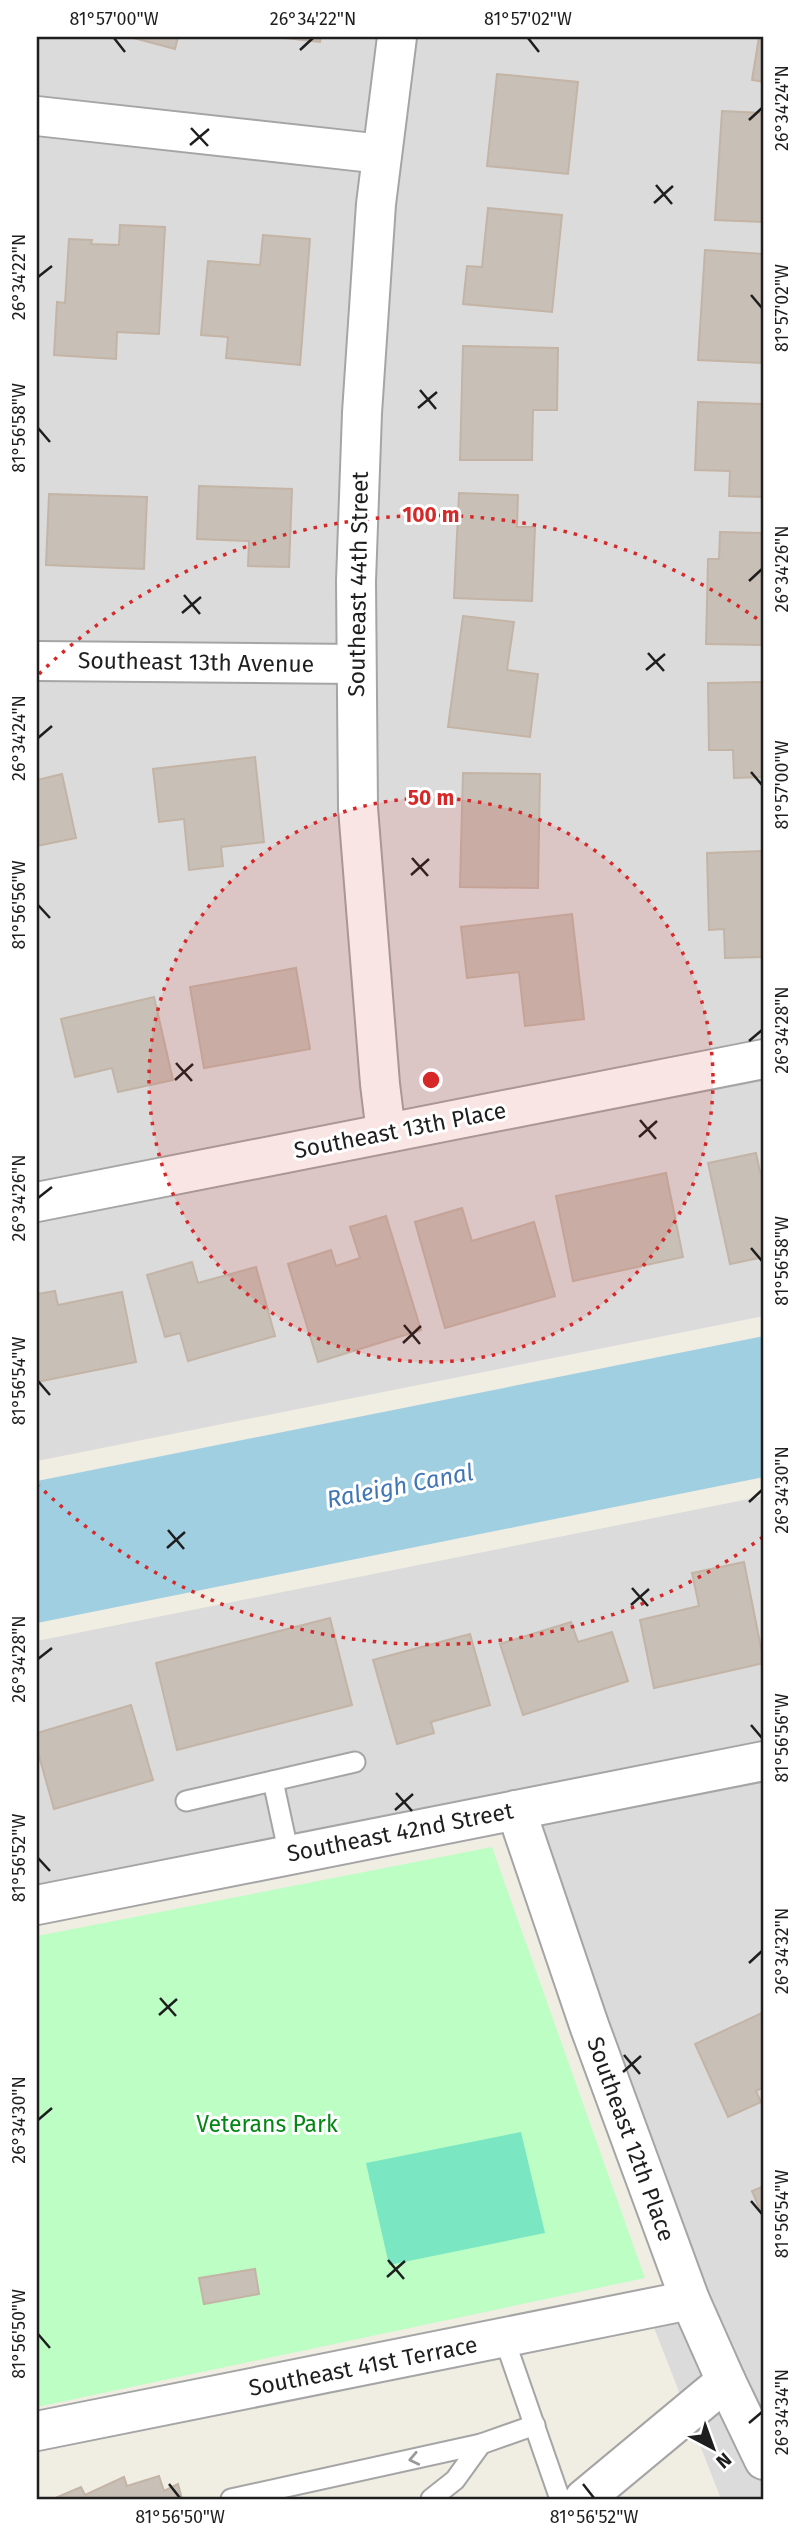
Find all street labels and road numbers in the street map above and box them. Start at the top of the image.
street label: Southeast 44th Street [342,470,374,697]
street label: Southeast 13th Avenue [78,646,314,678]
street label: Southeast 13th Place [292,1096,508,1164]
street label: Southeast 42nd Street [285,1796,516,1868]
street label: Southeast 12th Place [581,2033,681,2245]
street label: Southeast 41st Terrace [246,2330,480,2402]

